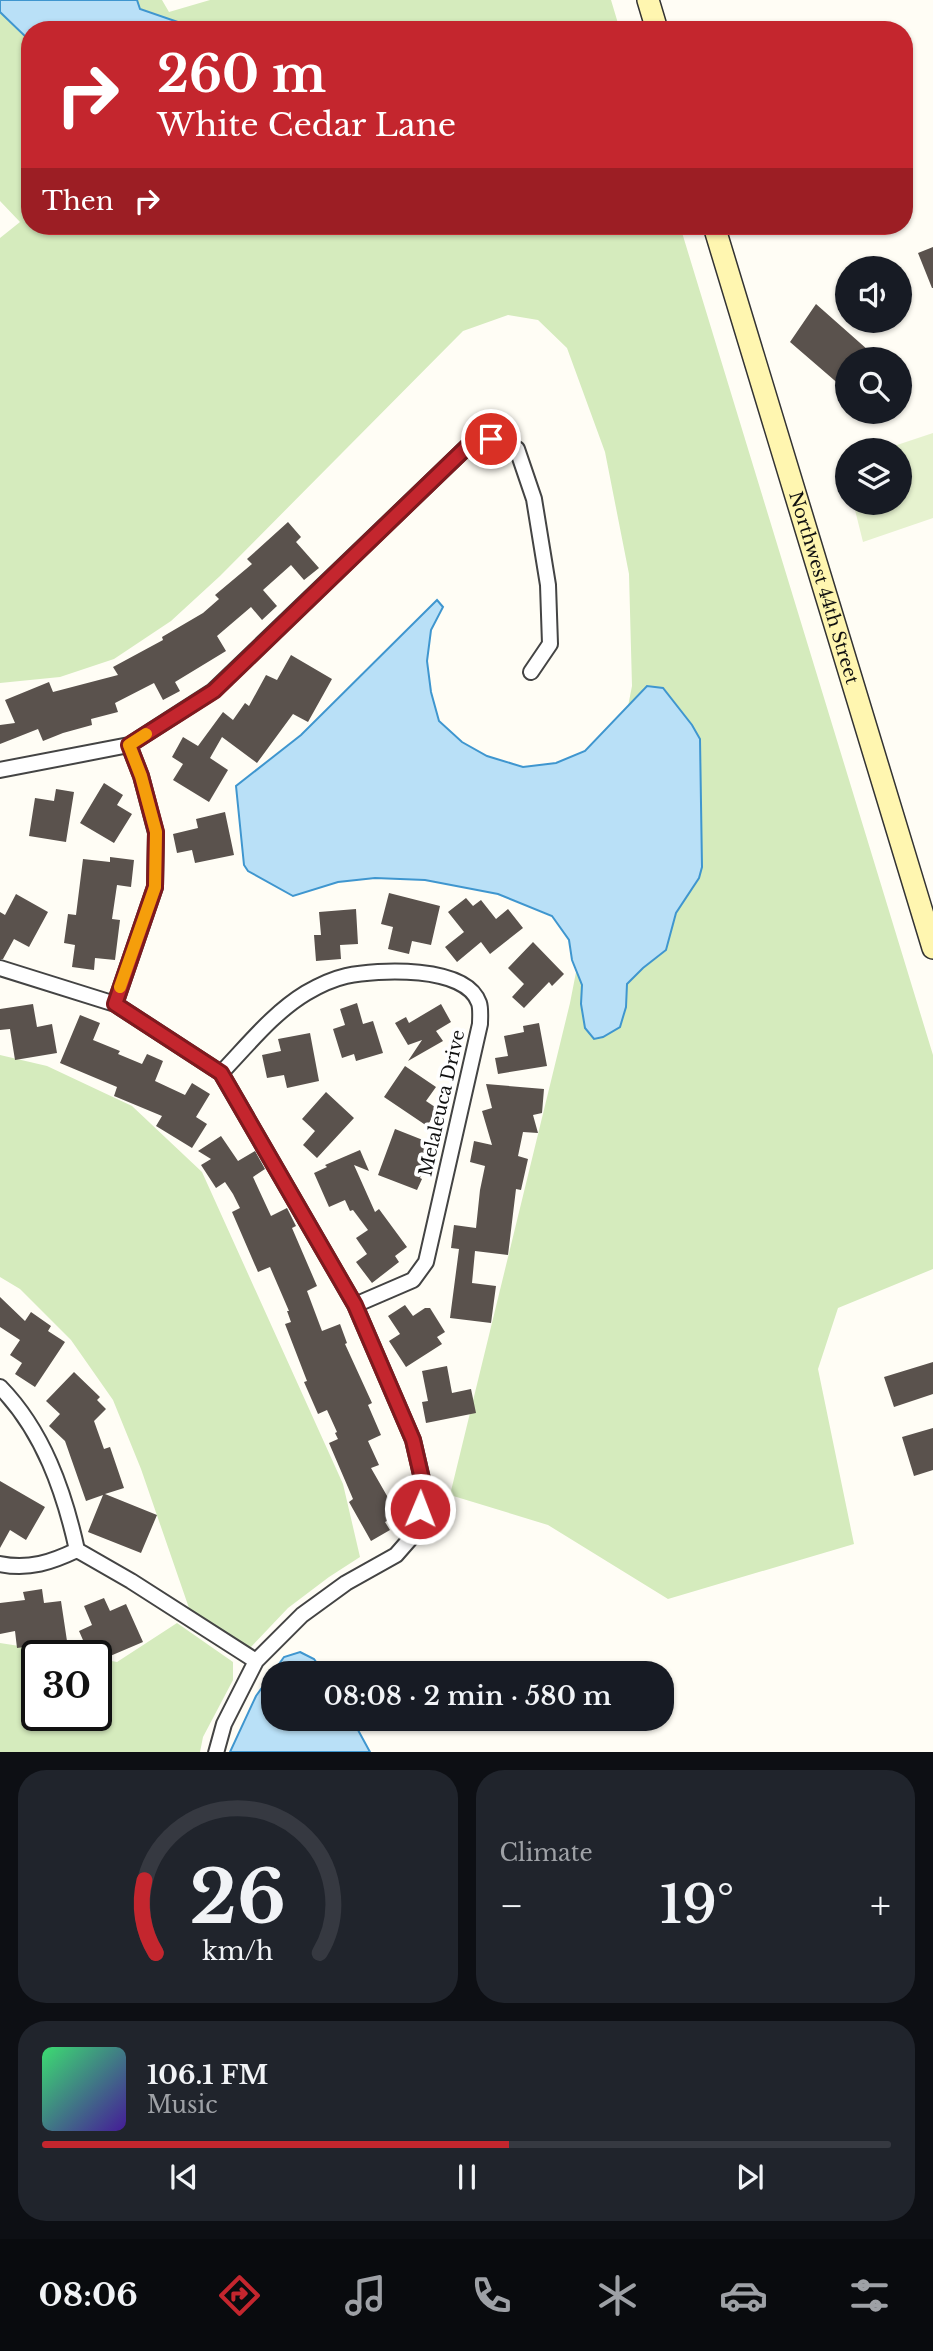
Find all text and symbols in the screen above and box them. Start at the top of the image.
text: 260 m [157,44,326,105]
icon: right [42,49,133,140]
text: White Cedar Lane [157,105,456,145]
icon: right [128,182,166,220]
text: Then [42,185,114,217]
map controls [835,256,912,515]
button: sound [835,256,912,333]
button: search [835,347,912,424]
pin [461,409,521,469]
icon: arrive [472,420,510,458]
button: layers [835,438,912,515]
street label: Northwest 44th Street [784,489,863,687]
street label: Melaleuca Drive [414,1028,470,1178]
position arrow [383,1472,457,1546]
speed limit sign: 30 [21,1640,112,1731]
text: 08:08 · 2 min · 580 m [323,1680,612,1712]
text: Climate [500,1839,593,1867]
text: 26 [190,1852,286,1943]
text: 19° [659,1873,734,1937]
text: − [500,1882,524,1929]
text: + [870,1882,891,1929]
text: km/h [202,1935,273,1966]
text: 106.1 FM [147,2059,268,2091]
text: Music [147,2091,218,2119]
icon: previous [165,2158,203,2196]
icon: pause [448,2158,486,2196]
icon: next [731,2158,769,2196]
icon: directions [215,2271,264,2320]
icon: music [341,2271,390,2320]
icon: phone [467,2271,516,2320]
icon: climate [593,2271,642,2320]
icon: car [719,2271,768,2320]
icon: filters [845,2271,894,2320]
text: 08:06 [39,2275,138,2315]

